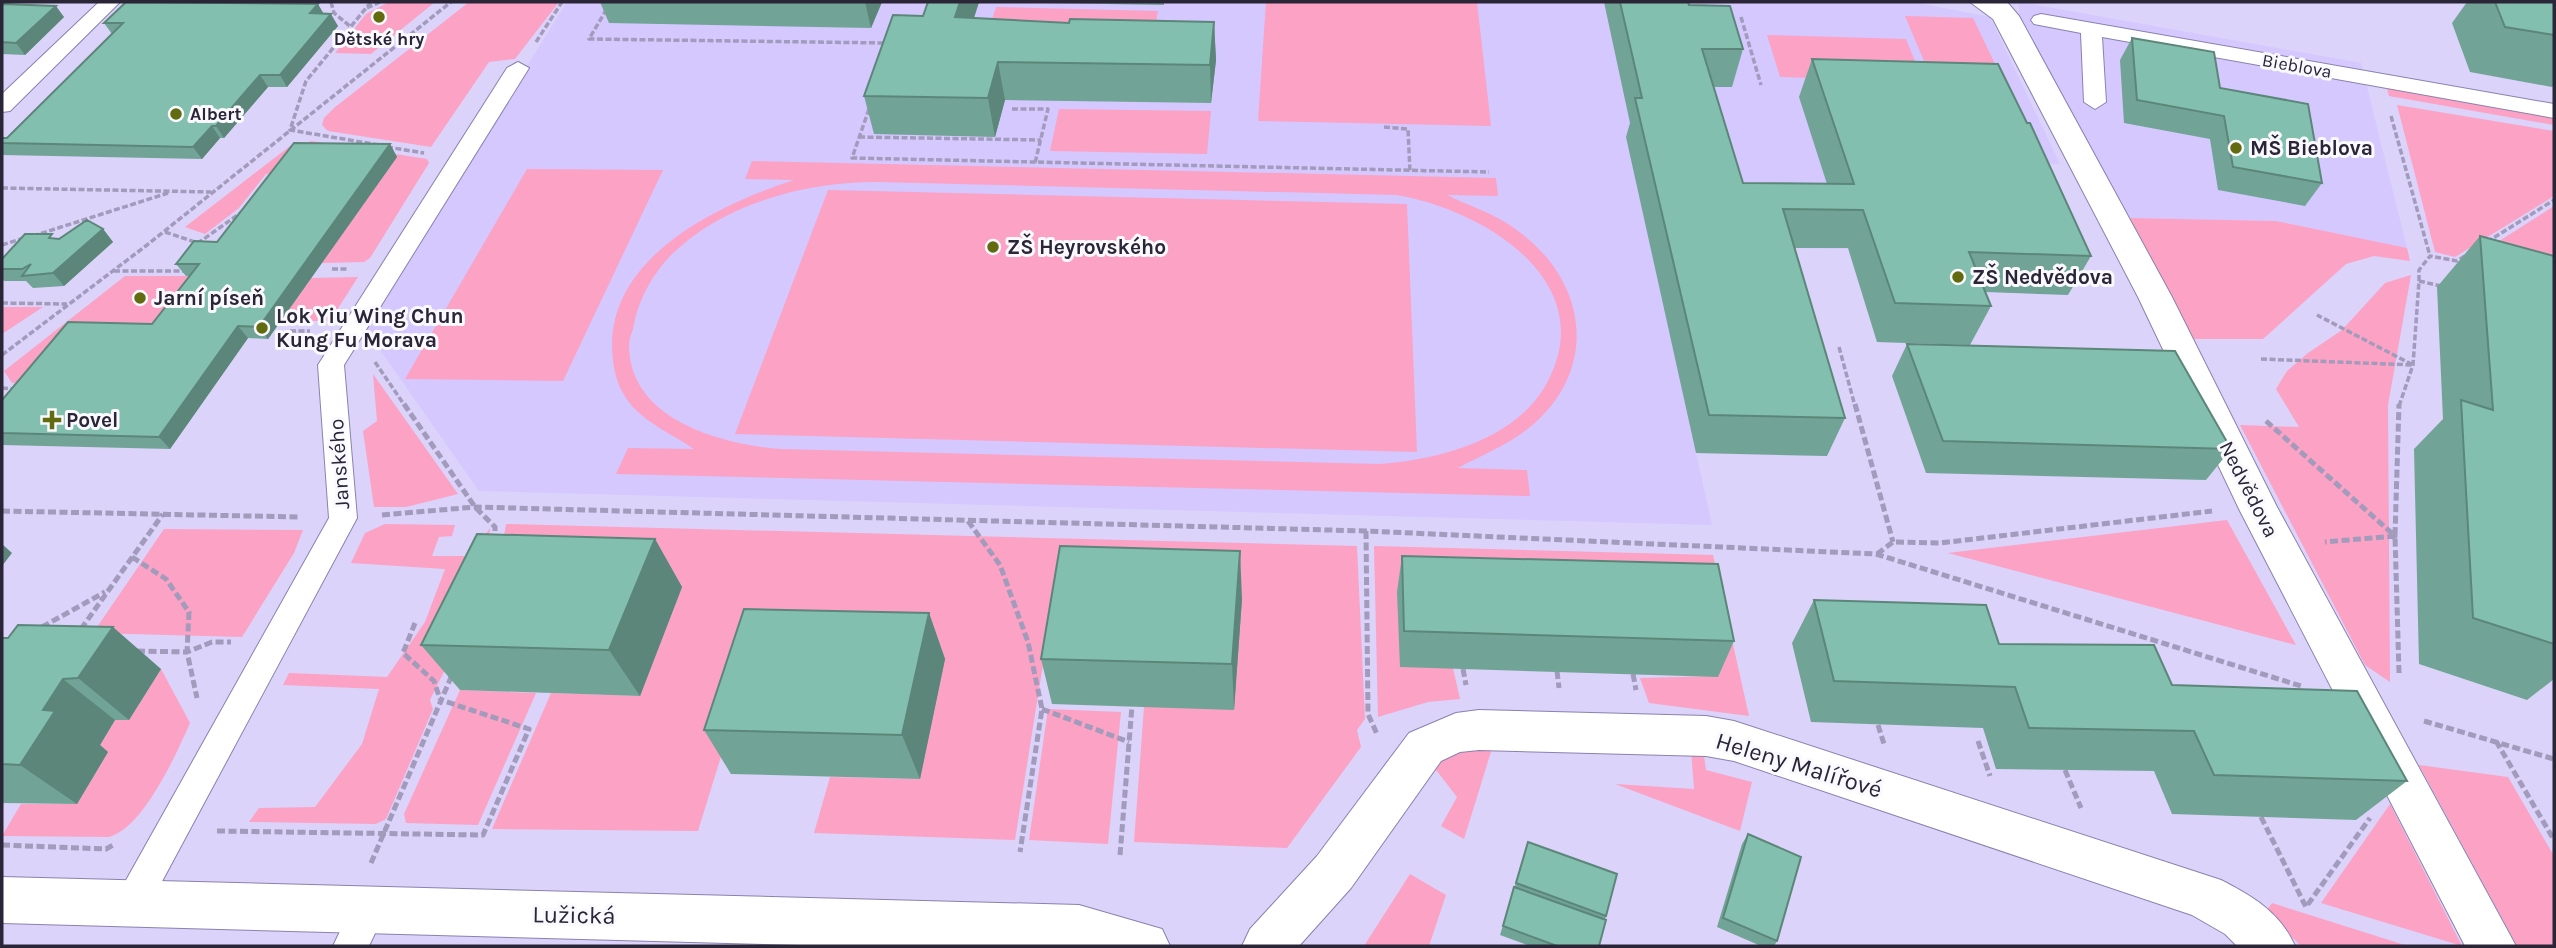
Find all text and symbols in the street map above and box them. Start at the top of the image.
marker: Dětské hry [371,9,387,25]
place label: Dětské hry [334,28,424,50]
street label: Bieblova [2260,49,2334,83]
place label: Albert [190,103,242,125]
marker: Albert [168,106,184,122]
place label: MŠ Bieblova [2250,134,2373,160]
marker: MŠ Bieblova [2228,140,2244,156]
place label: ZŠ Heyrovského [1007,233,1166,259]
marker: ZŠ Heyrovského [985,239,1001,255]
place label: ZŠ Nedvědova [1972,263,2113,289]
marker: ZŠ Nedvědova [1950,269,1966,285]
place label: Jarní píseň [154,286,264,310]
marker: Jarní píseň [132,290,148,306]
place label: Lok Yiu Wing Chun Kung Fu Morava [276,304,464,352]
marker: Lok Yiu Wing Chun Kung Fu Morava [254,320,270,336]
place label: Povel [66,408,119,432]
marker: Povel [44,412,60,428]
street label: Janského [324,418,354,510]
street label: Nedvědova [2214,437,2284,541]
street label: Heleny Malířové [1712,726,1886,804]
street label: Lužická [532,900,616,930]

